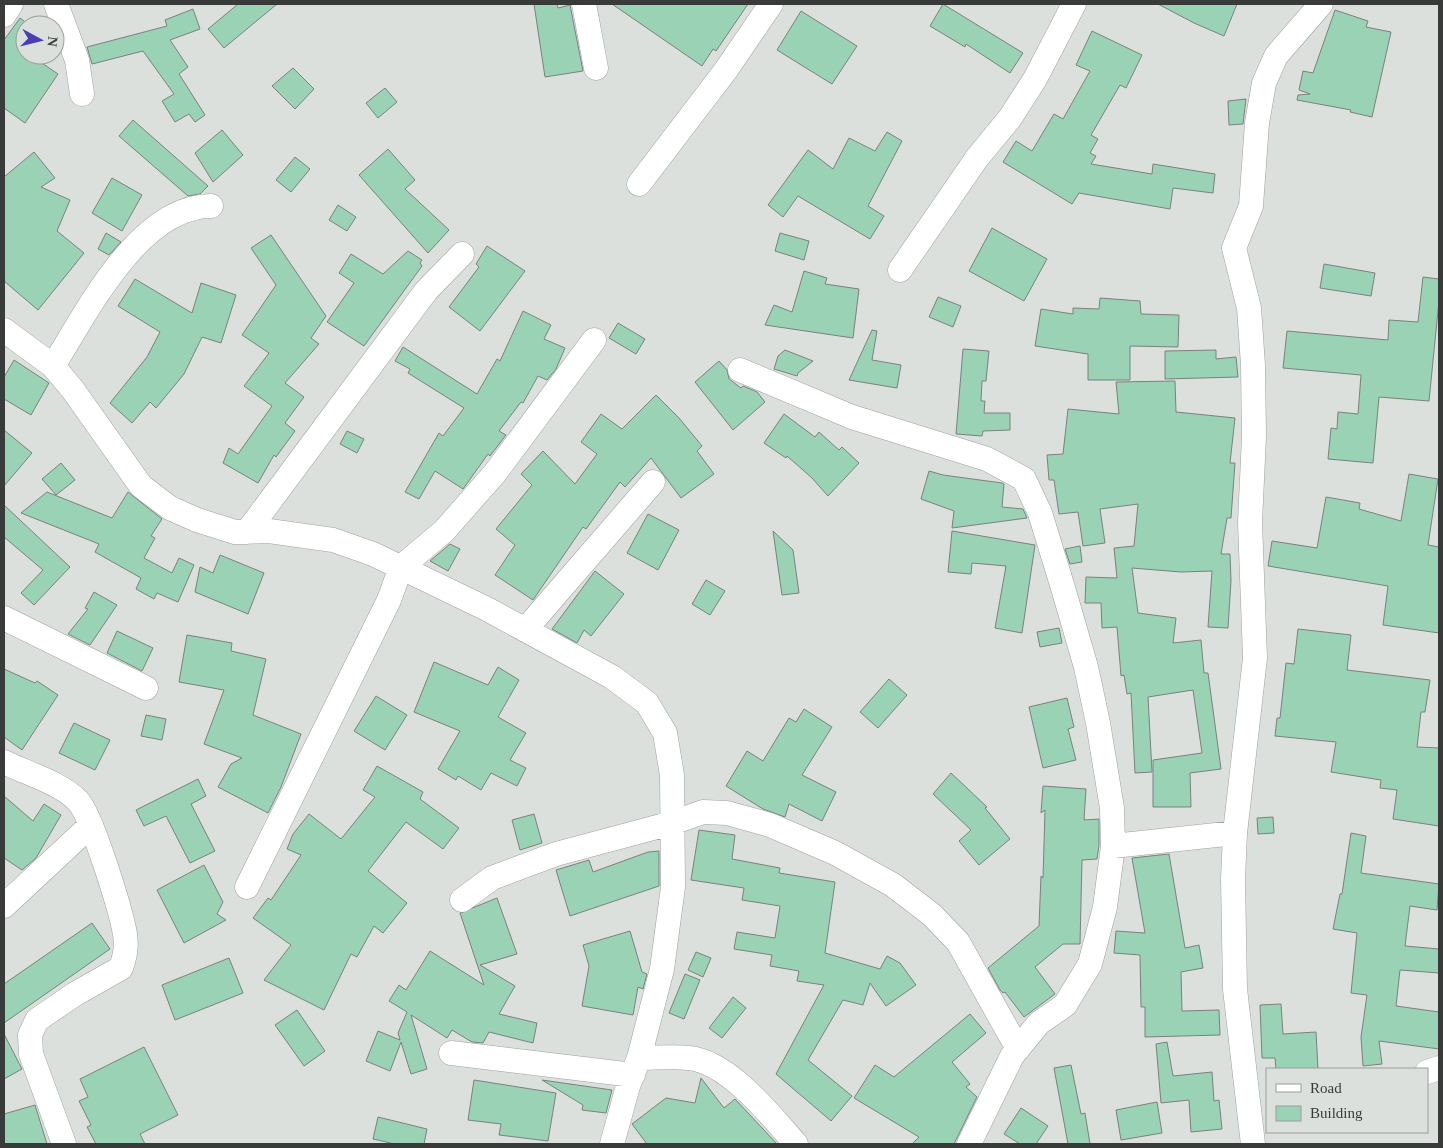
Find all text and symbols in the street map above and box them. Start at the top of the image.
north arrow [15,15,65,65]
text: N [44,36,60,47]
legend [1266,1068,1428,1133]
text: Road [1310,1080,1342,1096]
text: Building [1310,1105,1363,1121]

